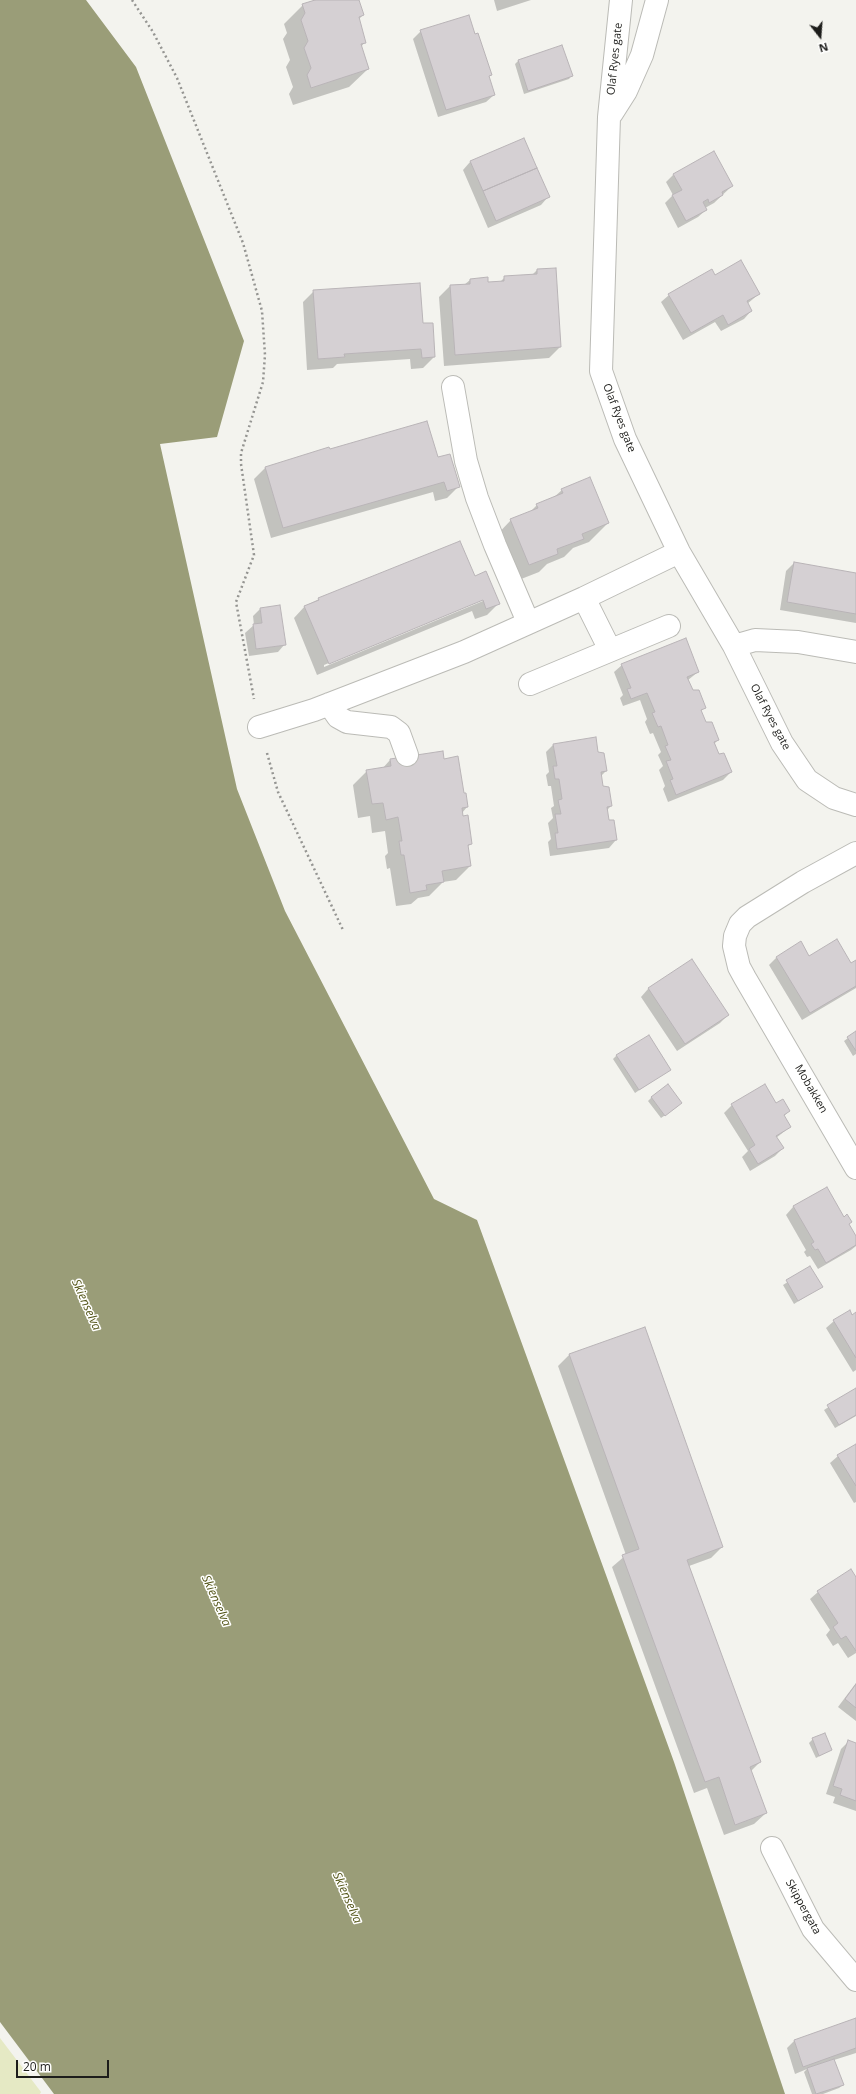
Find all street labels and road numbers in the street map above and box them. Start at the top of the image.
street label: Olaf Ryes gate [605,22,625,96]
street label: Olaf Ryes gate [600,382,638,454]
street label: Olaf Ryes gate [747,682,793,752]
street label: Mobakken [792,1062,830,1116]
street label: Skippergata [782,1877,824,1937]

